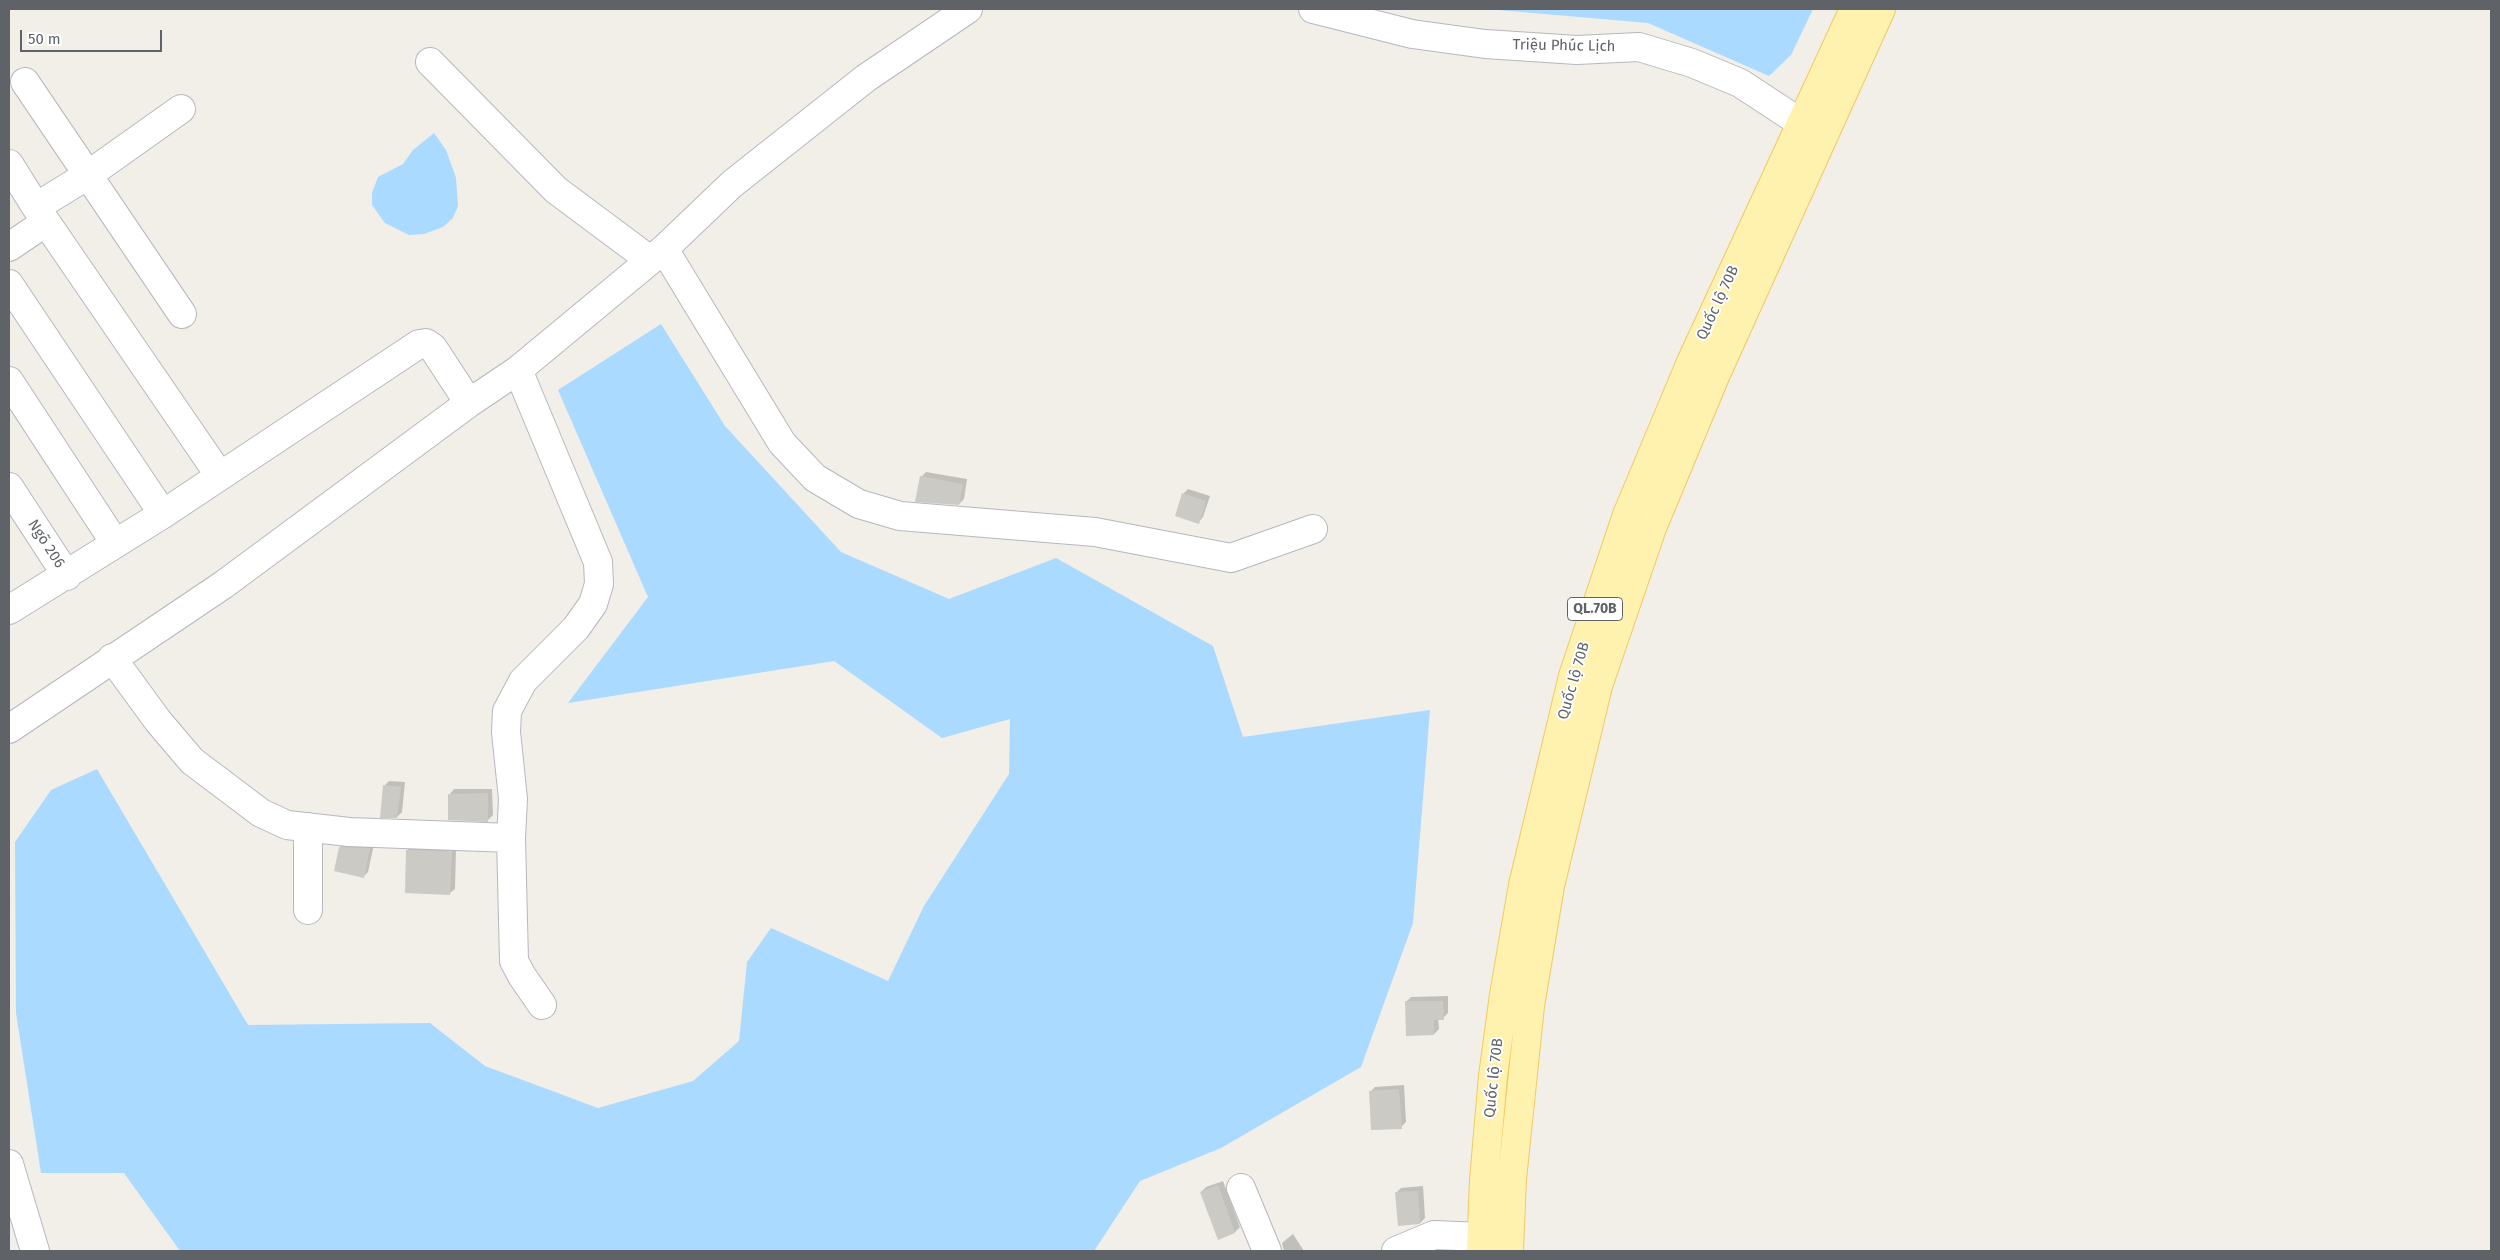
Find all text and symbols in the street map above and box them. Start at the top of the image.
scale bar [22,20,165,52]
text: 50 m [28,30,61,48]
street label: Triệu Phúc Lịch [1512,36,1616,56]
street label: Quốc lộ 70B [1693,263,1743,343]
street label: Ngõ 206 [24,516,68,572]
road number: QL.70B [1568,598,1622,620]
street label: Quốc lộ 70B [1554,640,1594,722]
street label: Quốc lộ 70B [1481,1037,1507,1119]

